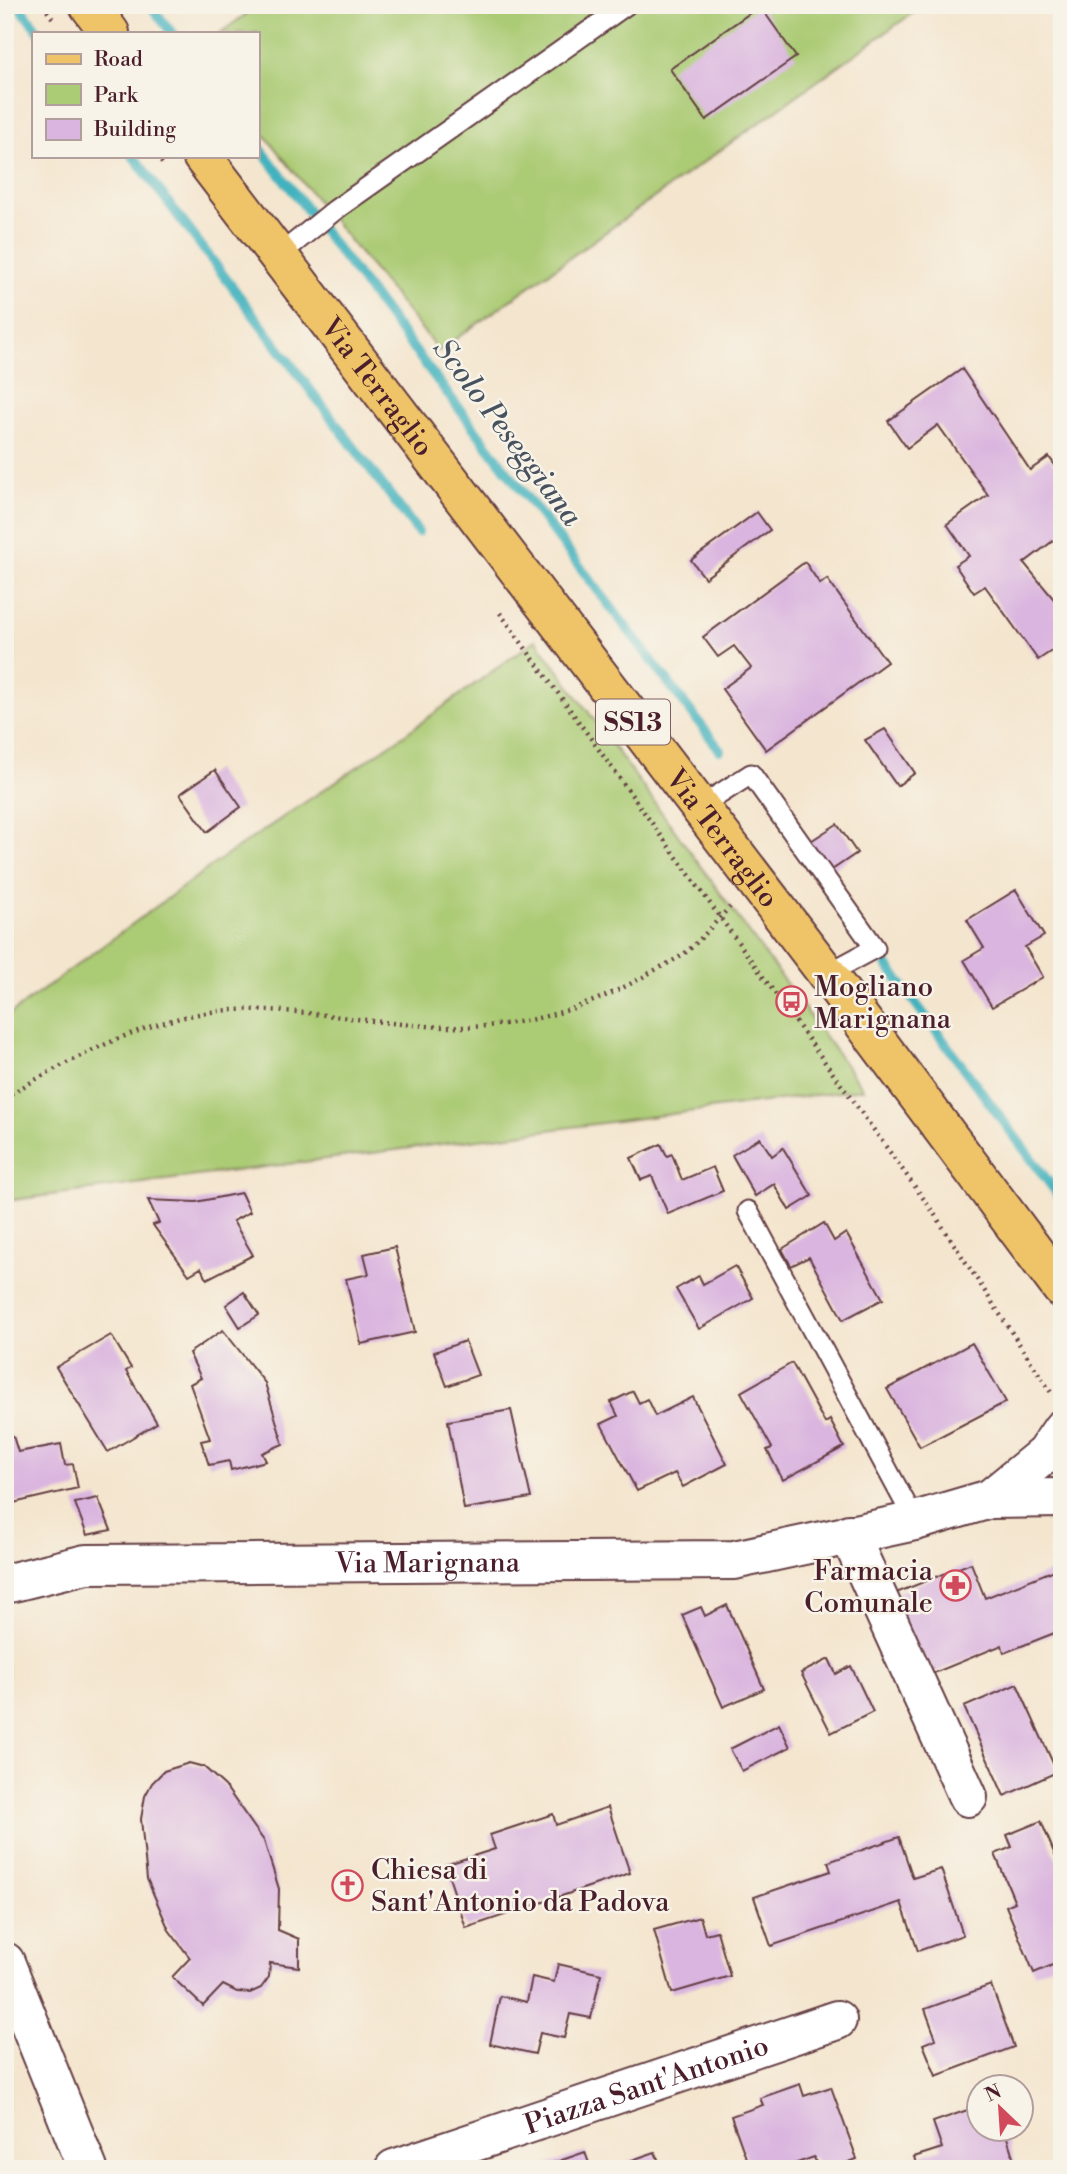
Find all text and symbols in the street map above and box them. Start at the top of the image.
legend [32,32,259,158]
text: Road [94,47,143,73]
text: Park [94,83,139,109]
text: Building [93,117,176,143]
street label: Via Terraglio [312,310,441,464]
water label: Scolo Peseggiana [424,331,590,534]
road number: SS13 [596,700,670,744]
street label: Via Terraglio [657,761,786,915]
place label: Mogliano Marignana [814,970,952,1037]
bus stop icon: Mogliano Marignana [774,985,808,1019]
street label: Via Marignana [334,1545,521,1581]
place label: Farmacia Comunale [804,1554,934,1621]
pharmacy icon: Farmacia Comunale [939,1569,973,1603]
place label: Chiesa di Sant'Antonio da Padova [371,1853,670,1920]
church icon: Chiesa di Sant'Antonio da Padova [331,1868,365,1902]
street label: Piazza Sant'Antonio [520,2028,773,2143]
north arrow [965,2072,1036,2142]
text: N [981,2079,1005,2108]

